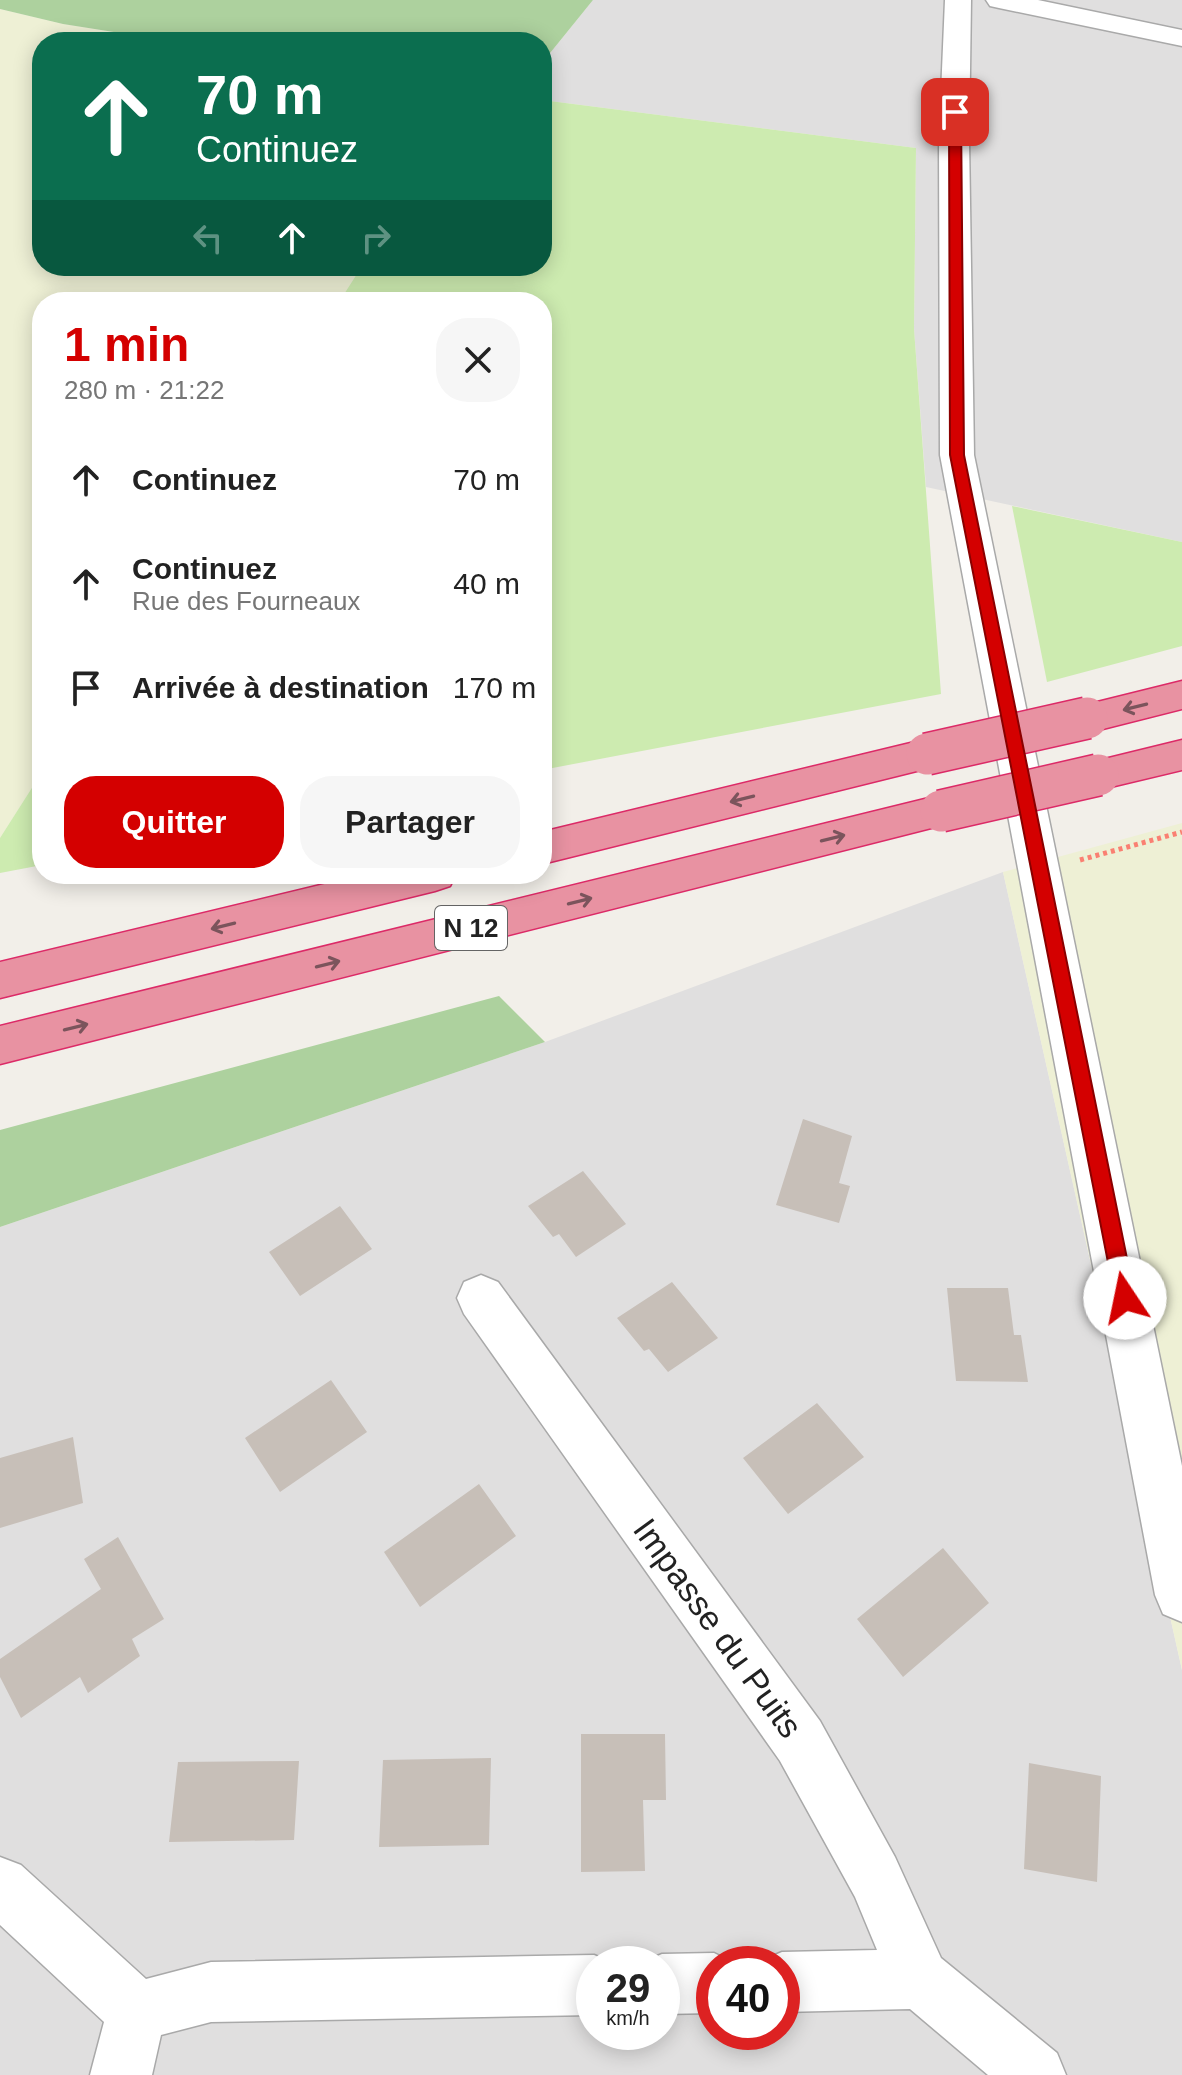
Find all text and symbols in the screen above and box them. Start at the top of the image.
text: 70 m [196,63,324,126]
icon: ahead [64,64,168,168]
pin [921,78,989,146]
icon: arrive [933,90,977,134]
text: Continuez [196,129,358,170]
icon: left [186,216,230,260]
icon: ahead [270,216,314,260]
icon: right [354,216,398,260]
text: 1 min [64,318,189,371]
button: close [436,318,520,402]
text: 280 m · 21:22 [64,375,224,405]
icon: ahead [64,458,108,502]
text: Continuez [132,463,277,496]
text: 70 m [453,463,520,496]
text: Continuez [132,552,277,585]
icon: ahead [64,562,108,606]
text: 40 m [453,567,520,600]
text: Rue des Fourneaux [132,586,360,616]
icon: arrive [64,666,108,710]
text: Arrivée à destination [132,671,429,704]
text: 170 m [453,671,536,704]
one-way arrow [1122,700,1148,715]
button: Quitter [64,776,284,868]
button: Partager [300,776,520,868]
one-way arrow [730,792,755,807]
one-way arrow [819,830,845,845]
one-way arrow [567,893,593,908]
road number: N 12 [435,906,507,950]
one-way arrow [211,919,237,934]
one-way arrow [315,956,340,971]
one-way arrow [62,1018,88,1033]
position arrow [1083,1256,1167,1340]
street label: Impasse du Puits [626,1511,810,1745]
speed limit sign: 40 [696,1946,800,2050]
text: 29 [606,1966,650,2010]
text: km/h [606,2007,650,2029]

